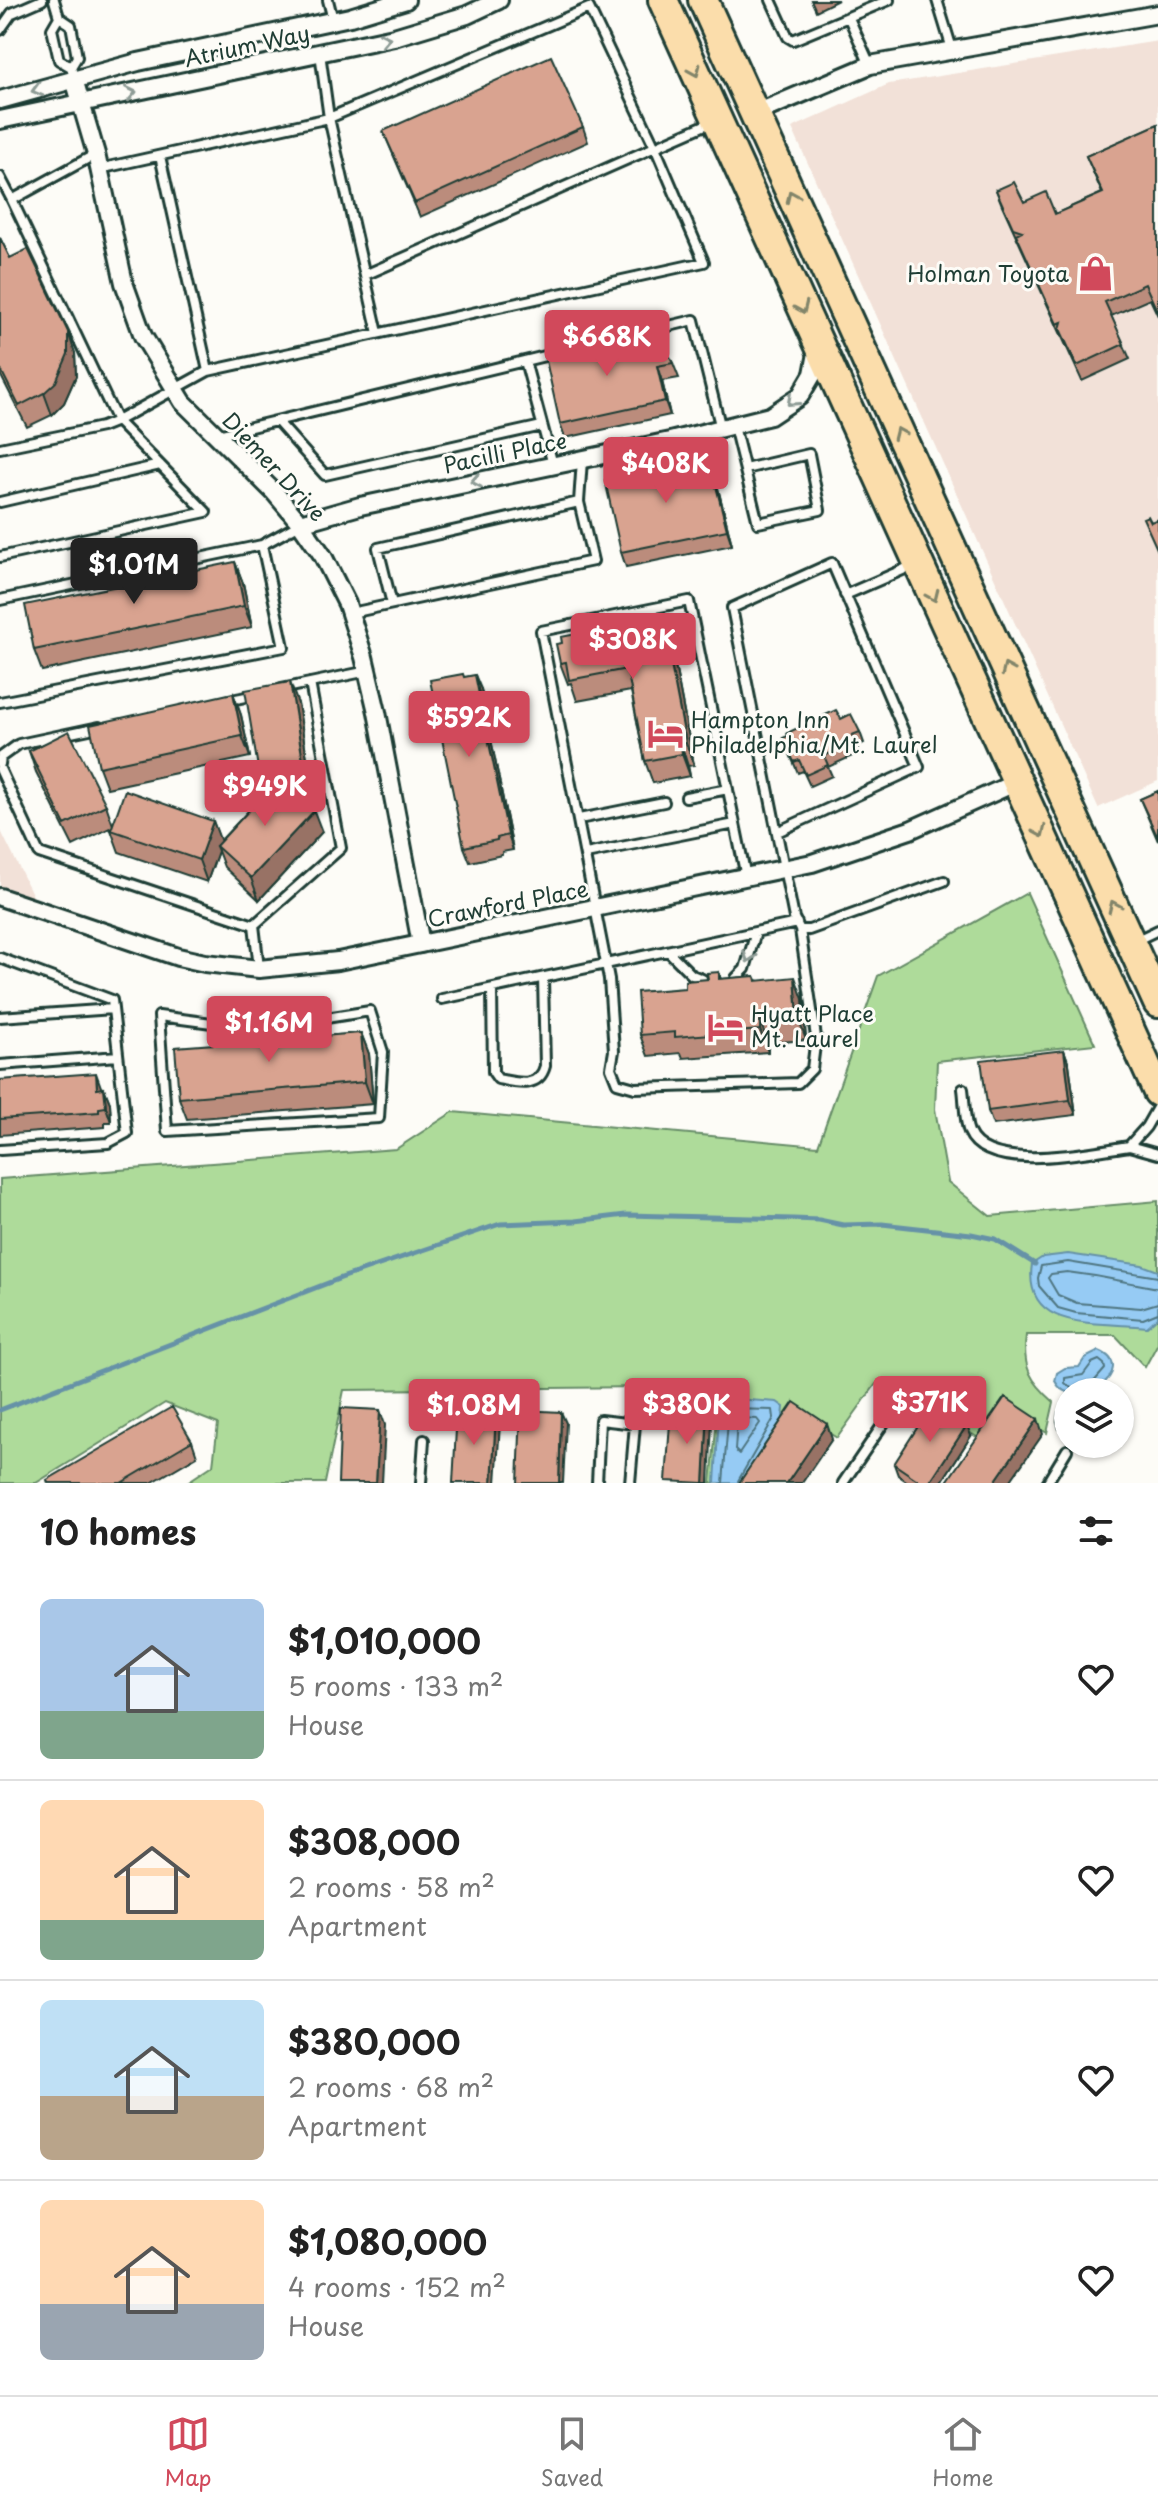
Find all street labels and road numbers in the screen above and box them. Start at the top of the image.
street label: Atrium Way [181,15,312,74]
street label: Diemer Drive [216,404,335,528]
street label: Pacilli Place [440,422,569,481]
street label: Crawford Place [424,871,591,934]

